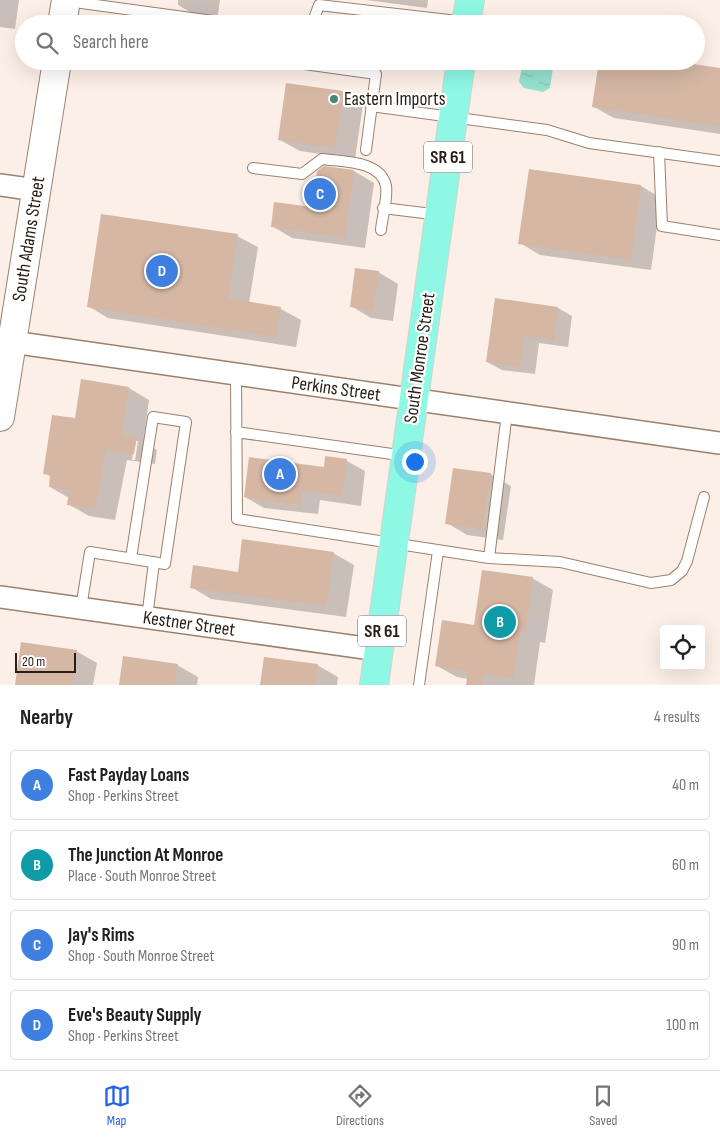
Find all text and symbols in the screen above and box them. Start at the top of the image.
search box [15,15,705,70]
icon: search [33,29,61,57]
text: Search here [73,31,149,54]
place label: Eastern Imports [344,88,446,111]
marker: Eastern Imports [328,93,340,105]
road number: SR 61 [424,142,472,172]
street label: South Adams Street [8,175,50,303]
pin: C [304,175,336,213]
pin: D [146,252,178,290]
street label: South Monroe Street [399,291,441,425]
street label: Perkins Street [290,371,382,407]
your location [402,449,428,475]
pin: A [264,455,296,493]
pin: B [484,603,516,641]
street label: Kestner Street [141,606,237,642]
road number: SR 61 [358,616,406,646]
map controls [660,625,705,670]
button: locate [660,625,705,670]
scale bar [15,650,76,673]
text: 20 m [22,653,45,670]
text: Nearby [20,705,73,730]
text: 4 results [654,708,700,727]
text: Fast Payday Loans [68,764,189,787]
text: A [33,776,41,795]
text: 40 m [672,776,699,795]
text: Shop · Perkins Street [68,787,179,806]
text: The Junction At Monroe [68,844,223,867]
text: B [33,856,41,875]
text: 60 m [672,856,699,875]
text: Place · South Monroe Street [68,867,216,886]
text: Jay's Rims [68,924,135,947]
text: C [33,936,41,955]
text: 90 m [672,936,699,955]
text: Shop · South Monroe Street [68,947,214,966]
text: Eve's Beauty Supply [68,1004,201,1027]
text: D [33,1016,41,1035]
text: 100 m [666,1016,699,1035]
text: Shop · Perkins Street [68,1027,179,1046]
tab: Map [103,1082,131,1129]
tab: Directions [336,1082,384,1129]
tab: Saved [589,1082,617,1129]

